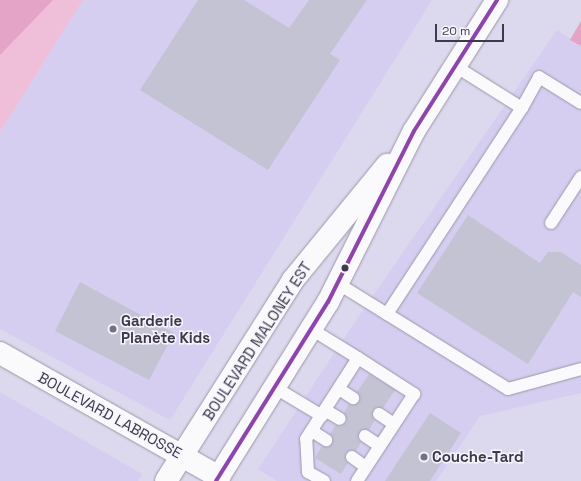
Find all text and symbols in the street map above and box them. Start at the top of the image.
scale bar [437,16,506,42]
text: 20 m [442,23,470,39]
street label: BOULEVARD MALONEY EST [199,258,315,424]
unlabelled marker [340,263,350,273]
place label: Garderie Planète Kids [121,311,210,346]
marker: Garderie Planète Kids [108,324,118,334]
street label: BOULEVARD LABROSSE [35,368,185,462]
place label: Couche-Tard [432,448,524,466]
marker: Couche-Tard [419,452,429,462]

